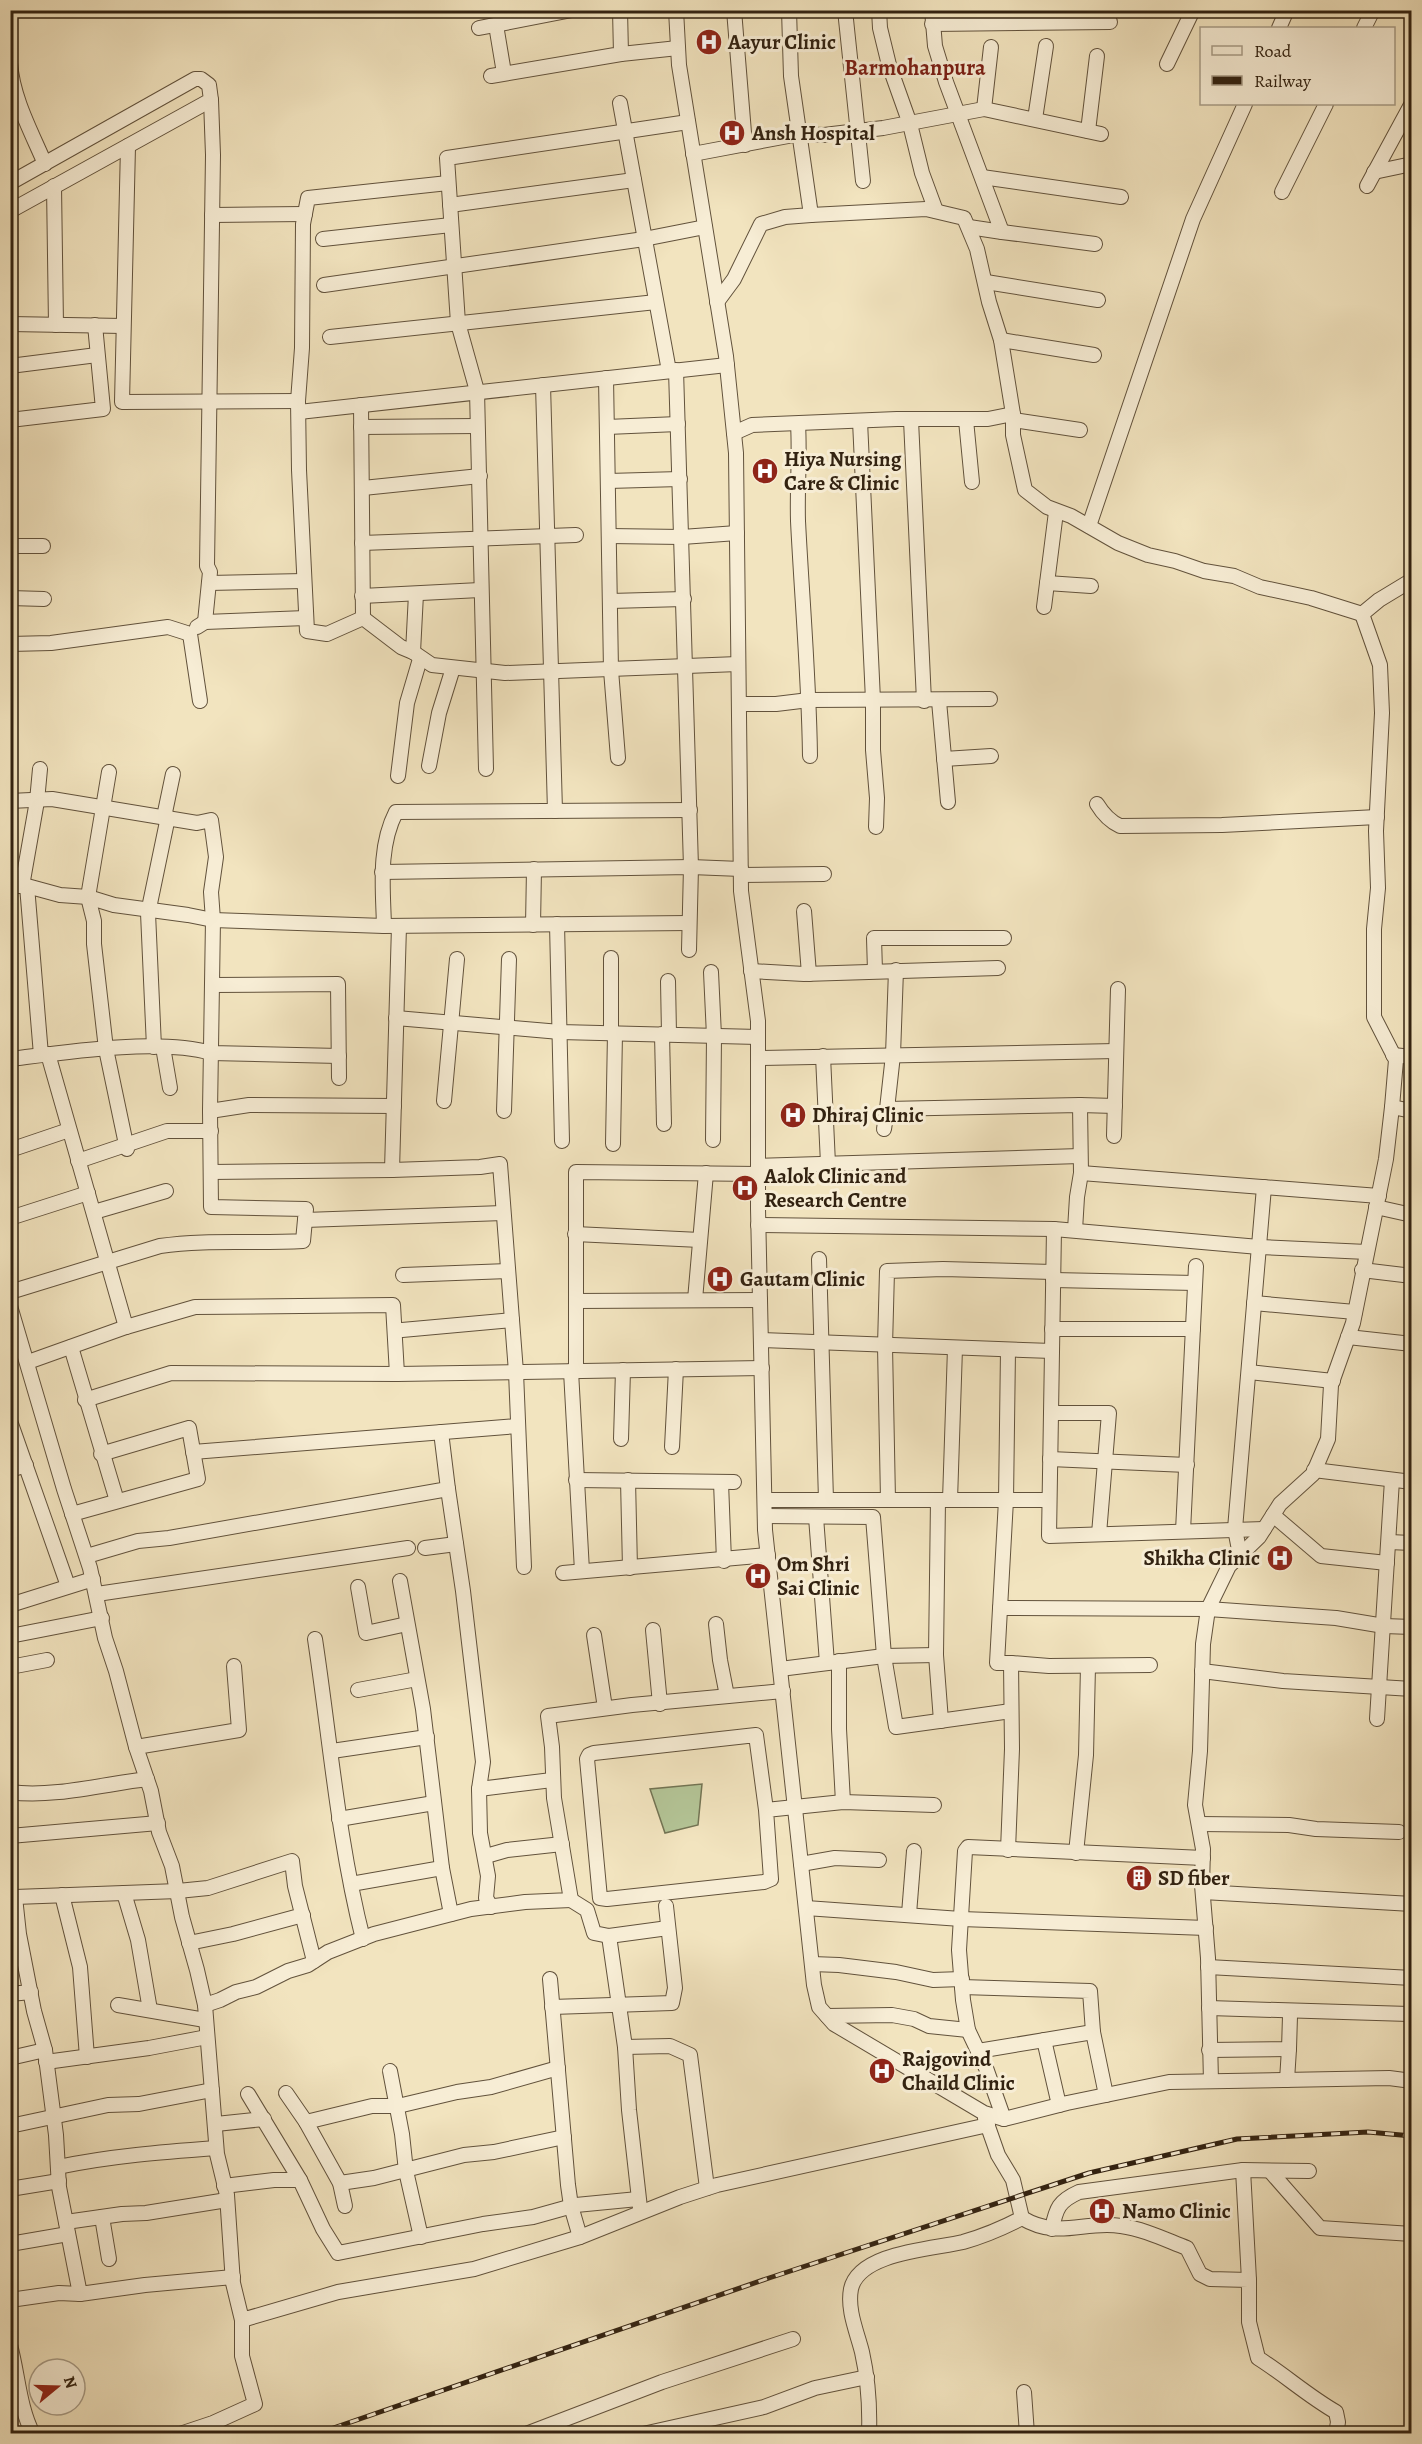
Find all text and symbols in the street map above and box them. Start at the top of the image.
hospital icon: Aayur Clinic [694,27,724,57]
legend [1200,27,1395,105]
place label: Aayur Clinic [727,28,836,56]
text: Road [1254,39,1292,63]
district label: Barmohanpura [844,53,986,83]
text: Railway [1254,69,1312,93]
hospital icon: Ansh Hospital [717,118,747,148]
place label: Ansh Hospital [751,119,875,147]
place label: Hiya Nursing Care & Clinic [784,445,902,497]
hospital icon: Hiya Nursing Care & Clinic [750,456,780,486]
hospital icon: Dhiraj Clinic [778,1100,808,1130]
place label: Dhiraj Clinic [812,1101,924,1129]
place label: Aalok Clinic and Research Centre [763,1162,907,1214]
hospital icon: Aalok Clinic and Research Centre [730,1173,760,1203]
hospital icon: Gautam Clinic [705,1264,735,1294]
place label: Gautam Clinic [740,1265,865,1293]
hospital icon: Shikha Clinic [1265,1543,1295,1573]
place label: Shikha Clinic [1144,1544,1260,1572]
place label: Om Shri Sai Clinic [777,1550,860,1602]
hospital icon: Om Shri Sai Clinic [743,1561,773,1591]
building icon: SD fiber [1124,1863,1154,1893]
place label: SD fiber [1158,1864,1230,1892]
place label: Rajgovind Chaild Clinic [902,2045,1015,2097]
hospital icon: Rajgovind Chaild Clinic [867,2056,897,2086]
hospital icon: Namo Clinic [1087,2196,1117,2226]
place label: Namo Clinic [1122,2197,1231,2225]
north arrow [27,2357,87,2417]
text: N [58,2373,83,2392]

